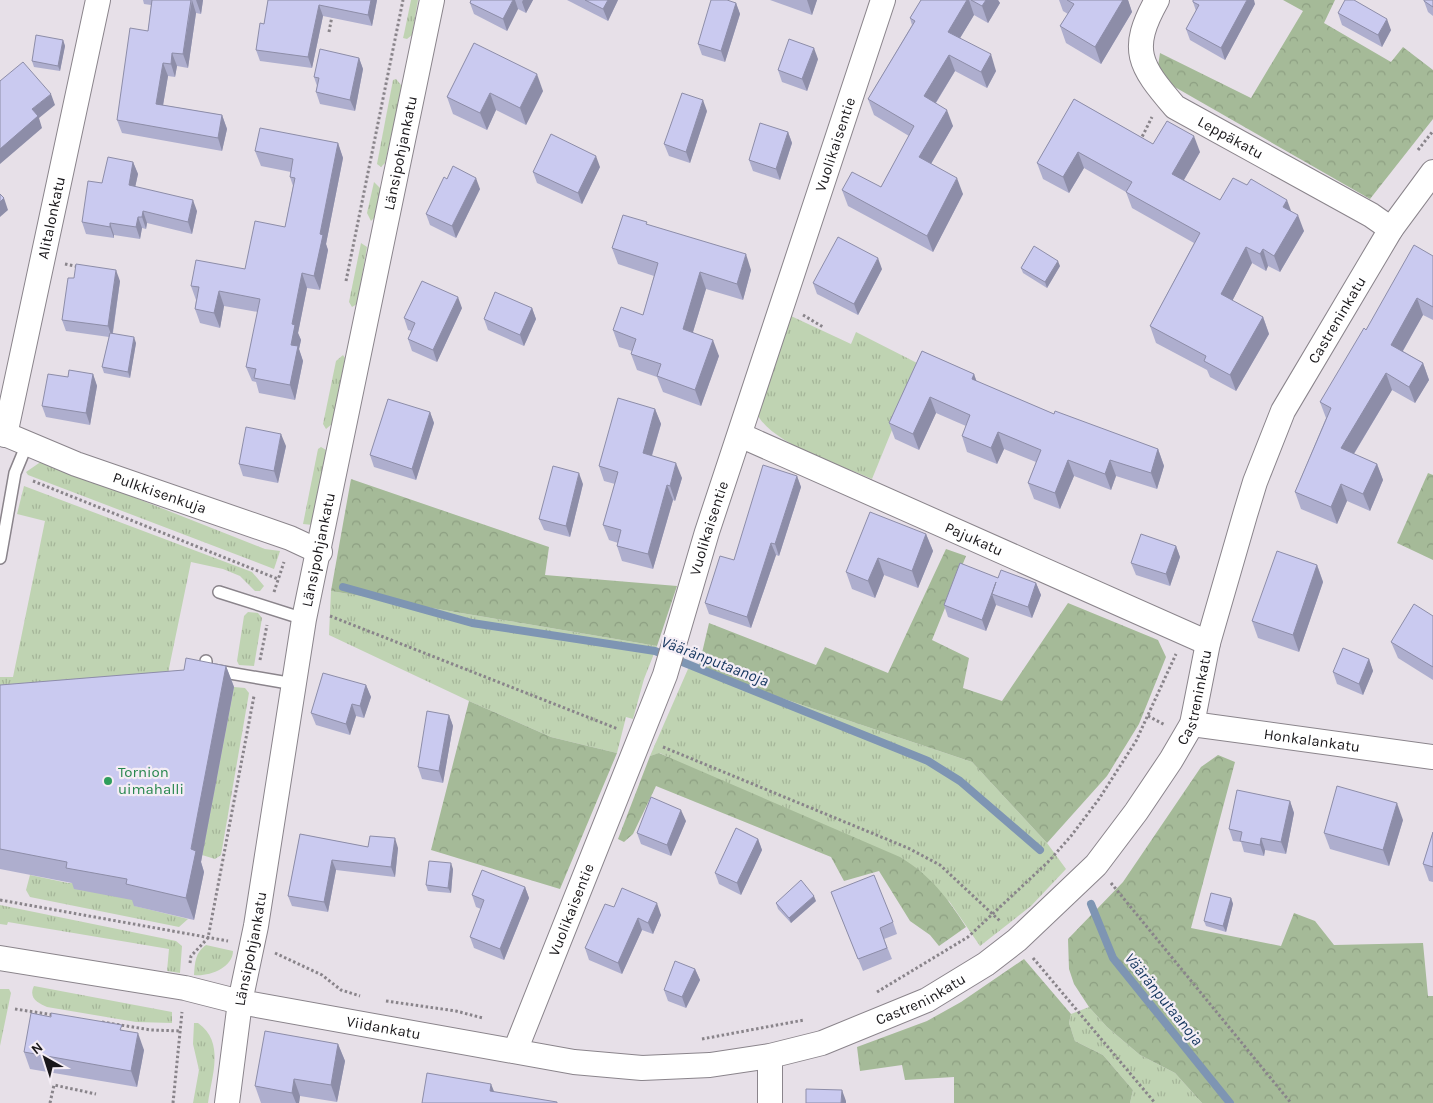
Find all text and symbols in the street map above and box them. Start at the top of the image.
street label: Länsipohjankatu [380,94,421,212]
street label: Vuolikaisentie [811,95,859,194]
street label: Leppäkatu [1195,112,1266,163]
street label: Alitalonkatu [34,175,69,261]
street label: Castreninkatu [1304,273,1370,367]
street label: Pulkkisenkuja [110,468,209,517]
street label: Vuolikaisentie [686,479,732,578]
street label: Länsipohjankatu [298,491,339,608]
street label: Pajukatu [942,518,1006,560]
water label: Vääränputaanoja [658,632,772,690]
street label: Castreninkatu [1173,648,1215,748]
street label: Honkalankatu [1263,725,1361,756]
place label: Tornion uimahalli [118,763,184,798]
marker: Tornion uimahalli [102,775,114,787]
street label: Vuolikaisentie [545,861,598,959]
street label: Länsipohjankatu [231,890,270,1007]
water label: Vääränputaanoja [1121,949,1207,1049]
street label: Castreninkatu [873,970,969,1029]
street label: Viidankatu [345,1012,422,1043]
north arrow [20,1033,70,1083]
text: N [28,1039,46,1058]

